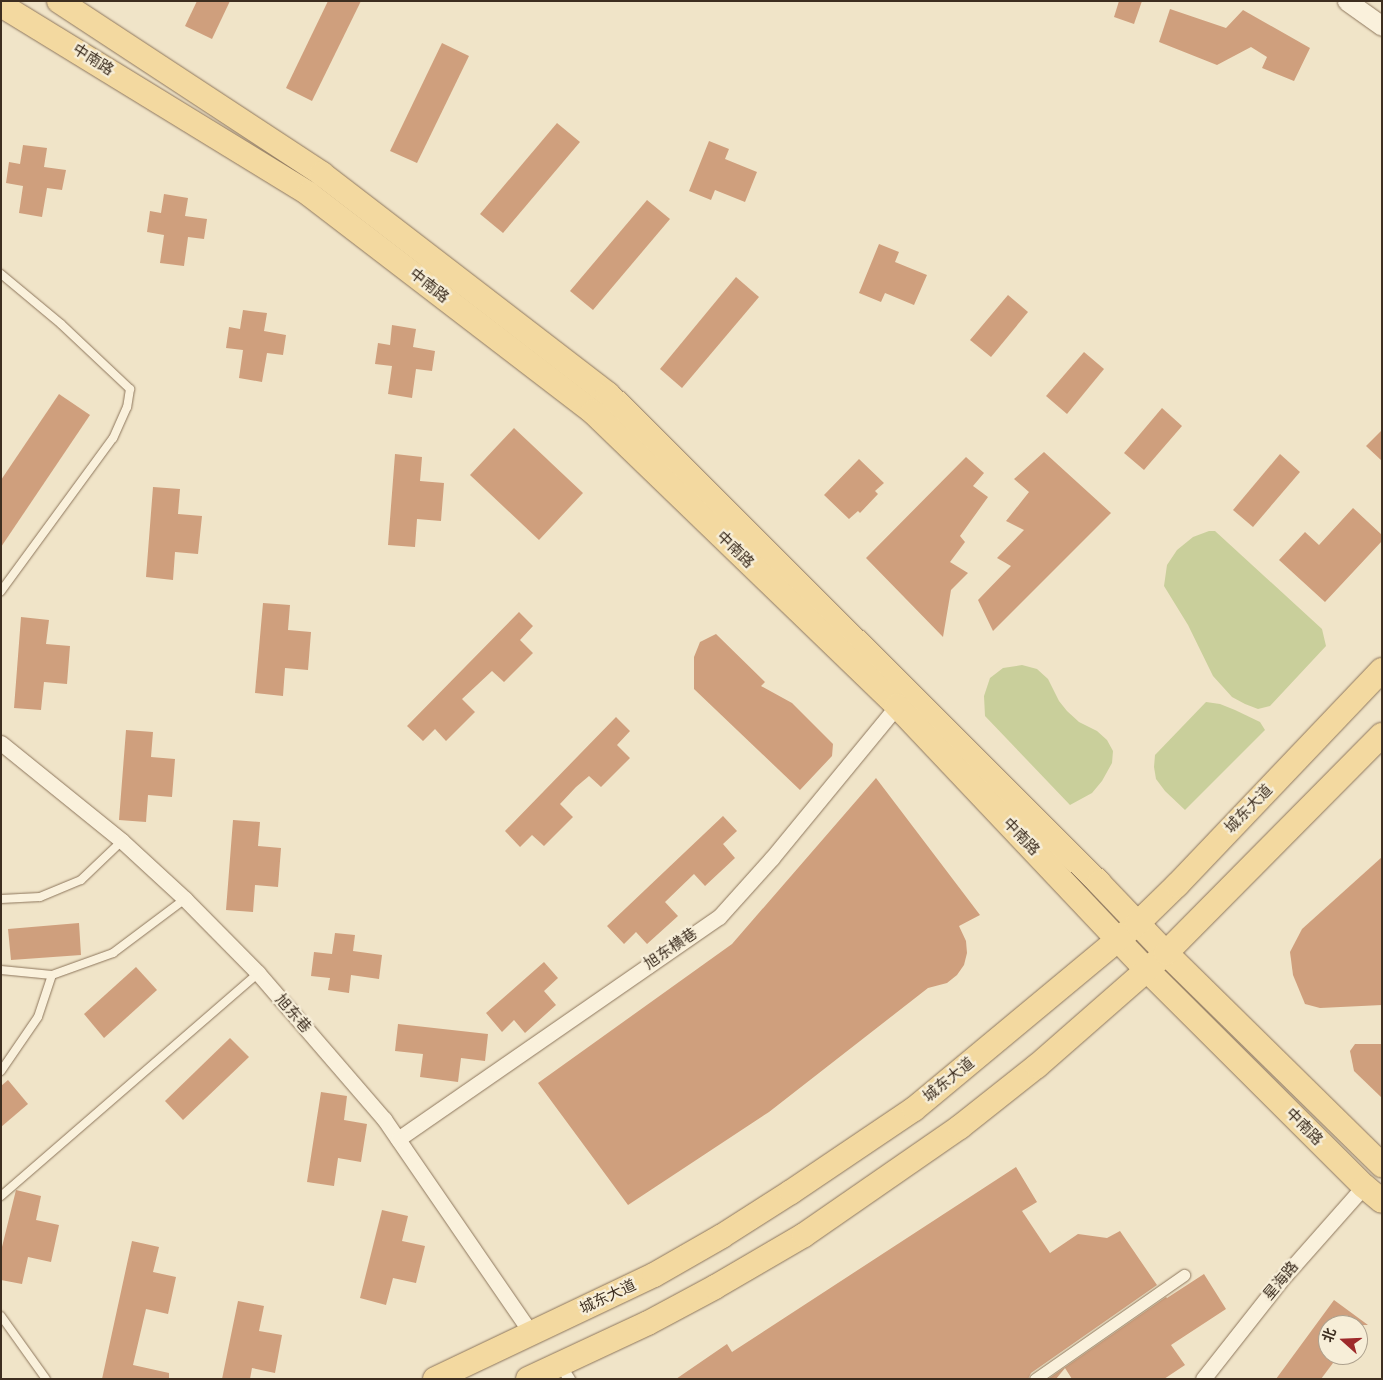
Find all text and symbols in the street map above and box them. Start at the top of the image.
street label: 中南路 [69,40,117,80]
street label: 中南路 [406,265,452,307]
street label: 中南路 [713,528,757,572]
street label: 城东大道 [1222,781,1276,837]
street label: 中南路 [999,815,1043,859]
street label: 旭东横巷 [641,925,701,973]
street label: 旭东巷 [271,991,315,1037]
street label: 城东大道 [920,1054,978,1106]
street label: 中南路 [1282,1105,1326,1149]
street label: 星海路 [1260,1258,1302,1304]
street label: 城东大道 [577,1276,639,1318]
north arrow [1318,1315,1368,1365]
text: 北 [1320,1326,1339,1344]

